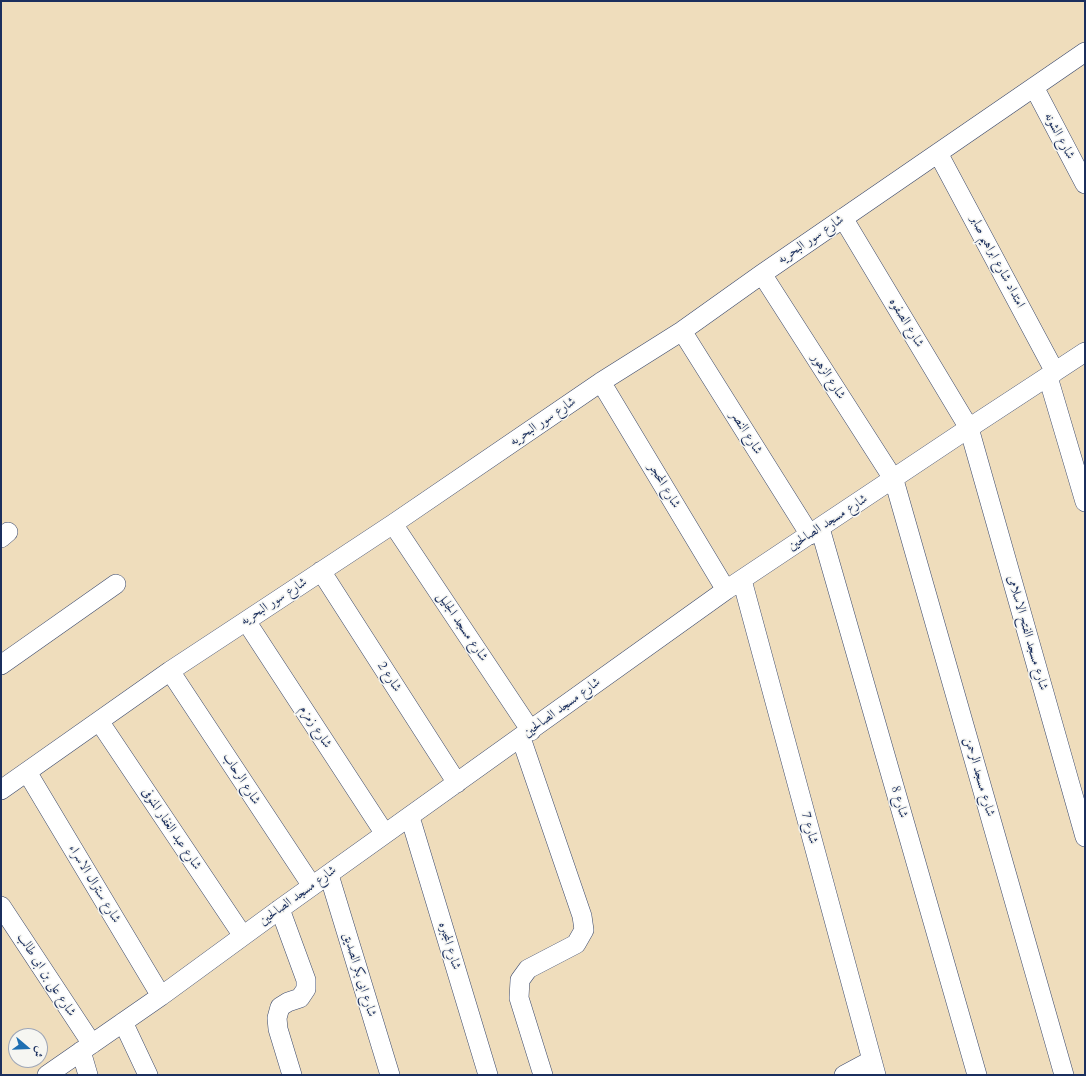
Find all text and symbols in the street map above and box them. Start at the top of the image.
street label: شارع الشونه [1040,110,1078,162]
street label: شارع سور البحريه [775,212,847,268]
street label: امتداد شارع ابراهيم صابر [966,213,1028,311]
street label: شارع الصفوه [885,296,927,350]
street label: شارع الزهور [808,351,848,403]
street label: شارع سور البحريه [507,394,579,450]
street label: شارع النصر [727,408,765,458]
street label: شارع المحجر [645,461,683,511]
street label: شارع مسجد الصالحين [785,491,871,555]
street label: شارع مسجد الفتح الاسلامى [1003,574,1051,692]
street label: شارع سور البحريه [238,575,310,629]
street label: شارع مسجد الجليل [433,589,491,665]
street label: شارع 2 [374,659,404,695]
street label: شارع مسجد الصالحين [520,675,604,741]
street label: شارع زمزم [295,703,335,751]
street label: شارع مسجد الرحمن [960,735,998,819]
street label: شارع الرحاب [219,750,263,808]
street label: شارع 8 [887,784,911,820]
street label: شارع عبد الغفار المنوفى [138,785,204,873]
street label: شارع 7 [797,810,821,846]
street label: شارع سنترال الاسراء [65,842,123,926]
street label: شارع مسجد الصالحين [256,863,340,929]
street label: شارع المجبره [434,920,464,972]
street label: شارع على بن ابى طالب [13,930,79,1020]
street label: شارع ابى بكر الصديق [339,931,379,1019]
north arrow [8,1028,48,1068]
text: ش [30,1044,48,1059]

